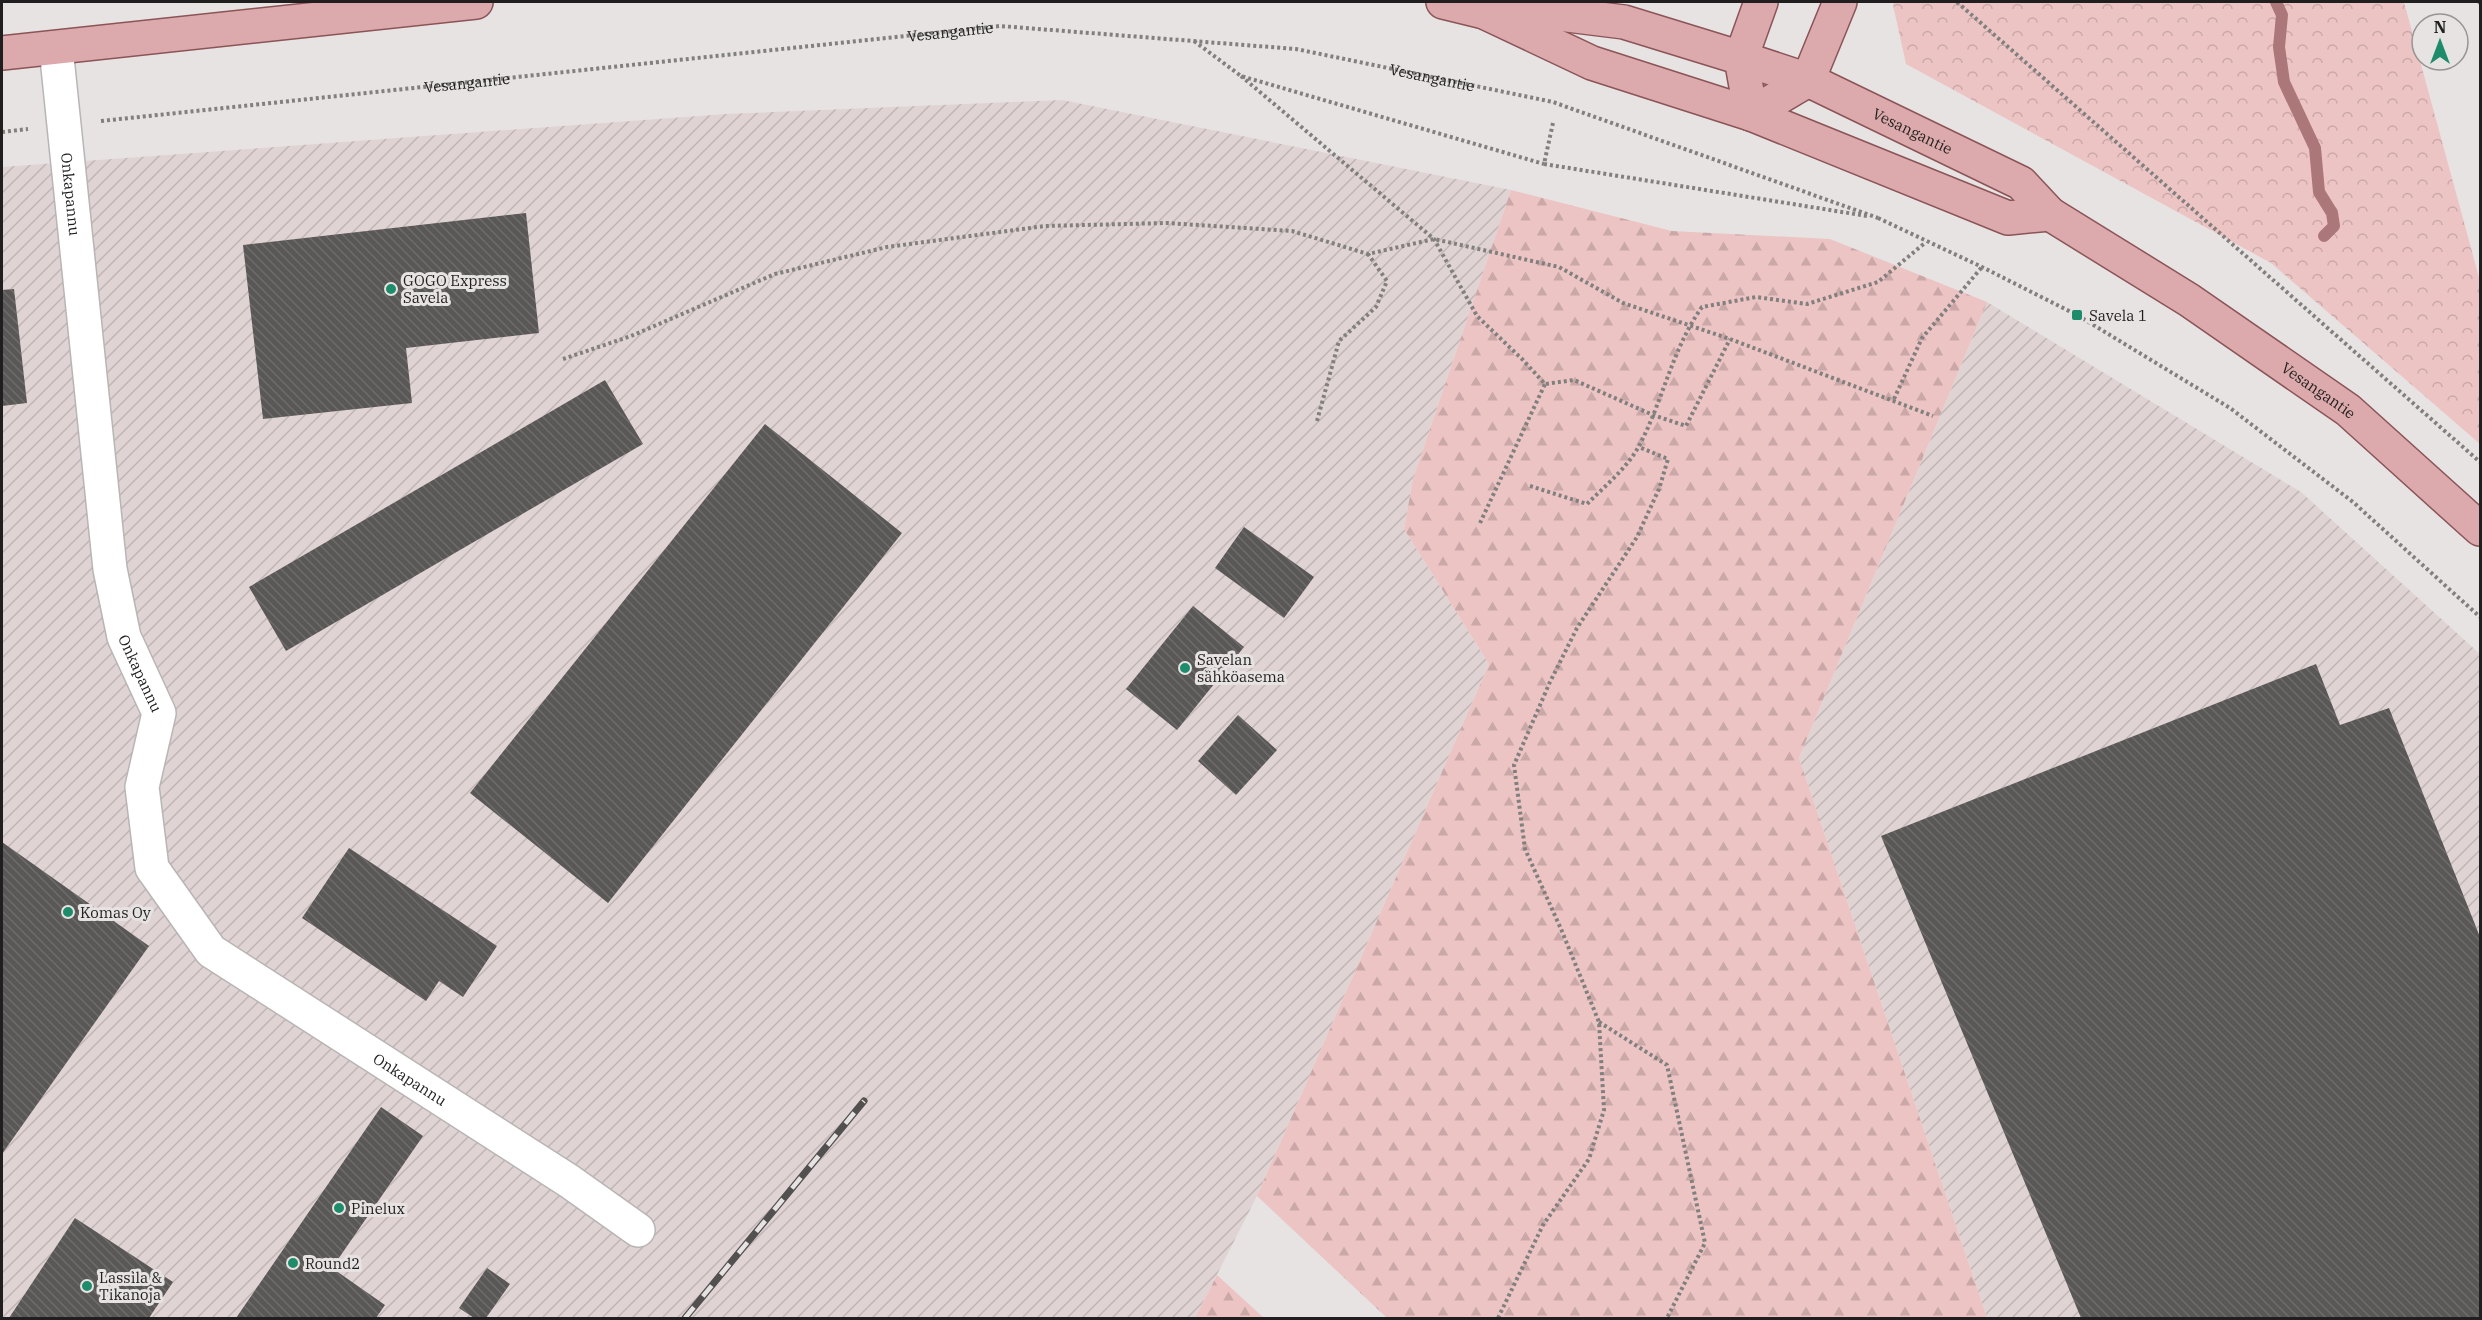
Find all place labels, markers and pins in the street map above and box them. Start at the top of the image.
place label: GOGO Express Savela [403,271,507,307]
marker: GOGO Express Savela [384,282,398,296]
place label: Savela 1 [2089,306,2147,325]
marker: Savela 1 [2070,308,2084,322]
place label: Savelan sähköasema [1197,650,1285,686]
marker: Savelan sähköasema [1178,661,1192,675]
place label: Komas Oy [80,903,151,922]
marker: Komas Oy [61,905,75,919]
place label: Pinelux [351,1199,405,1218]
marker: Pinelux [332,1201,346,1215]
place label: Round2 [305,1254,360,1273]
marker: Round2 [286,1256,300,1270]
place label: Lassila & Tikanoja [99,1268,163,1304]
marker: Lassila & Tikanoja [80,1279,94,1293]

